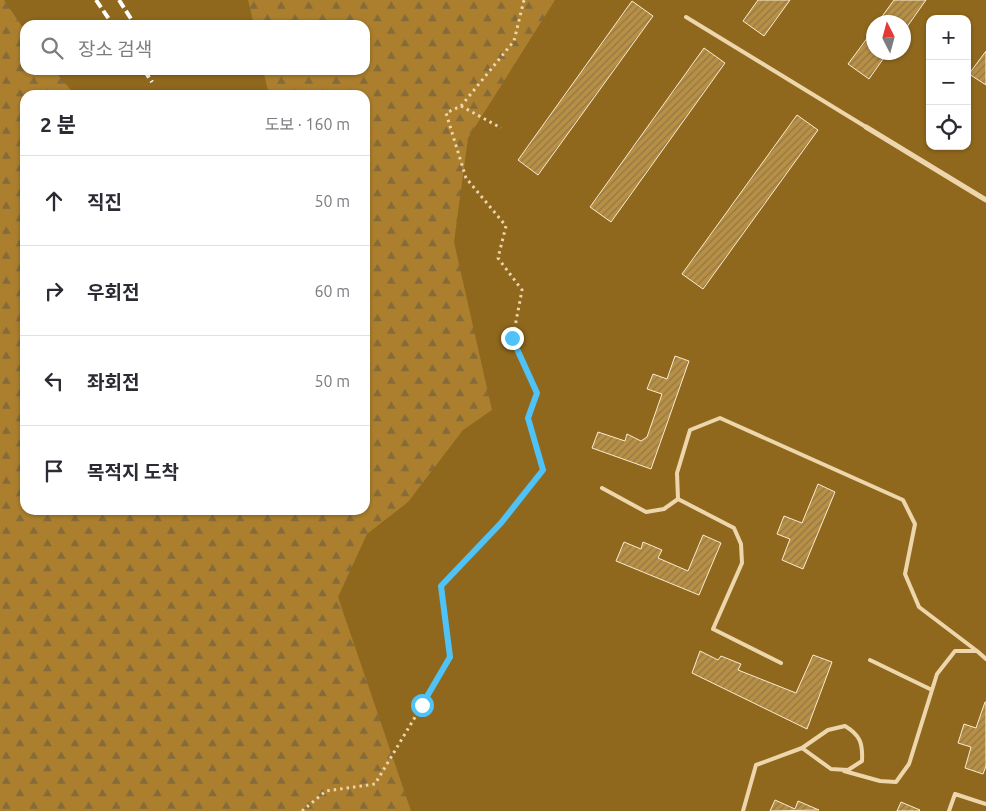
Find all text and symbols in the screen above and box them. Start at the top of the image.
north arrow [866,15,911,60]
map controls [926,15,971,150]
button: + [926,15,971,60]
search box [20,20,370,75]
icon: search [38,34,66,62]
text: 장소 검색 [78,38,152,60]
button: − [926,60,971,105]
button: locate [926,105,971,150]
text: 2 분 [40,112,76,136]
text: 도보 · 160 m [265,115,350,133]
icon: ahead [40,187,68,215]
text: 직진 [87,191,122,213]
text: 50 m [314,192,350,210]
icon: right [40,277,68,305]
text: 우회전 [87,281,139,303]
text: 60 m [314,282,350,300]
route end [501,327,524,350]
icon: left [40,367,68,395]
text: 좌회전 [87,371,139,393]
text: 50 m [314,372,350,390]
icon: arrive [40,457,68,485]
text: 목적지 도착 [87,461,179,483]
route start [411,694,434,717]

